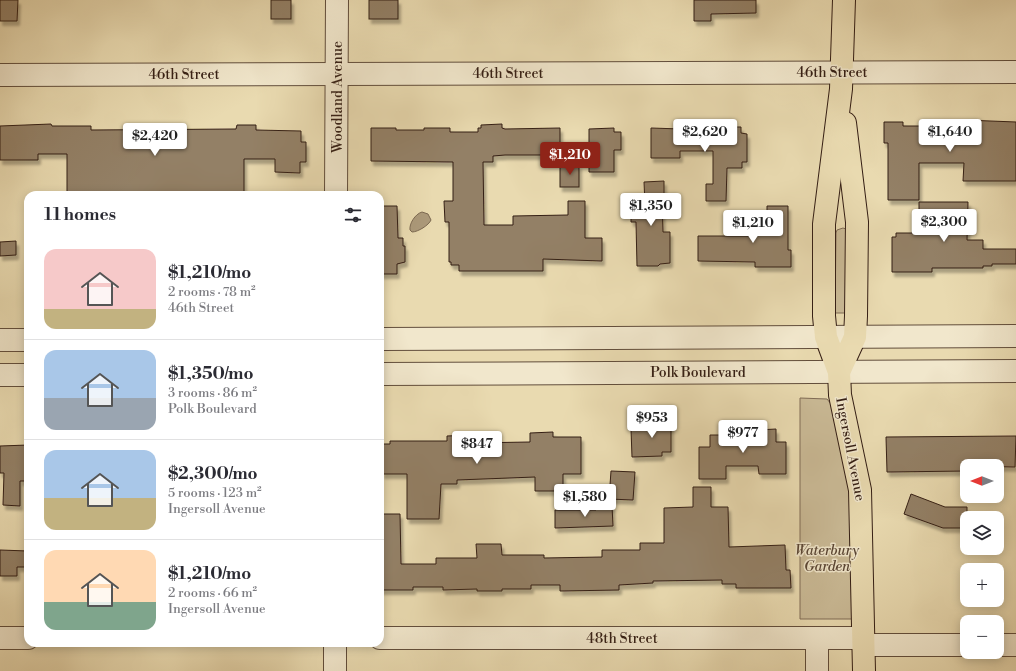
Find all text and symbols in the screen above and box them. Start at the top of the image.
street label: Woodland Avenue [329,41,347,154]
street label: 46th Street [796,64,868,82]
street label: 46th Street [472,65,544,83]
street label: 46th Street [148,66,220,84]
pin: $2,620 [672,119,738,153]
pin: $1,640 [917,119,983,153]
pin: $2,420 [122,123,188,157]
text: $2,620 [682,124,728,140]
text: $1,640 [928,124,972,140]
text: $2,420 [132,128,178,144]
pin: $1,210 [537,142,603,176]
text: $1,210 [549,147,591,163]
pin: $1,350 [618,193,684,227]
text: $1,350 [629,198,673,214]
text: 11 homes [44,204,116,226]
icon: filters [342,204,364,226]
pin: $2,300 [911,209,977,243]
pin: $1,210 [720,210,786,244]
text: $2,300 [921,214,967,230]
text: $1,210 [732,215,774,231]
text: $1,210/mo [168,262,251,284]
icon: home [76,265,124,313]
text: 2 rooms · 78 m² [168,284,256,300]
text: 46th Street [168,300,234,316]
text: $1,350/mo [168,363,254,385]
street label: Polk Boulevard [650,364,746,382]
icon: home [76,366,124,414]
text: 3 rooms · 86 m² [168,385,257,401]
street label: Ingersoll Avenue [831,396,869,503]
text: Polk Boulevard [168,401,257,417]
pin: $953 [628,405,676,439]
text: $953 [636,410,668,426]
pin: $977 [719,420,767,454]
text: $977 [727,425,759,441]
pin: $847 [453,431,501,465]
text: $847 [461,436,493,452]
north arrow [960,459,1004,503]
map controls [960,459,1004,659]
text: $2,300/mo [168,463,258,485]
icon: home [76,466,124,514]
pin: $1,580 [552,484,618,518]
text: 5 rooms · 123 m² [168,485,262,501]
text: $1,580 [563,489,607,505]
text: Ingersoll Avenue [168,501,266,517]
button: layers [960,511,1004,555]
park label: Waterbury Garden [795,542,860,576]
text: $1,210/mo [168,563,251,585]
button: + [960,563,1004,607]
icon: home [76,566,124,614]
text: 2 rooms · 66 m² [168,585,257,601]
text: Ingersoll Avenue [168,601,266,617]
button: − [960,615,1004,659]
street label: 48th Street [586,630,658,648]

